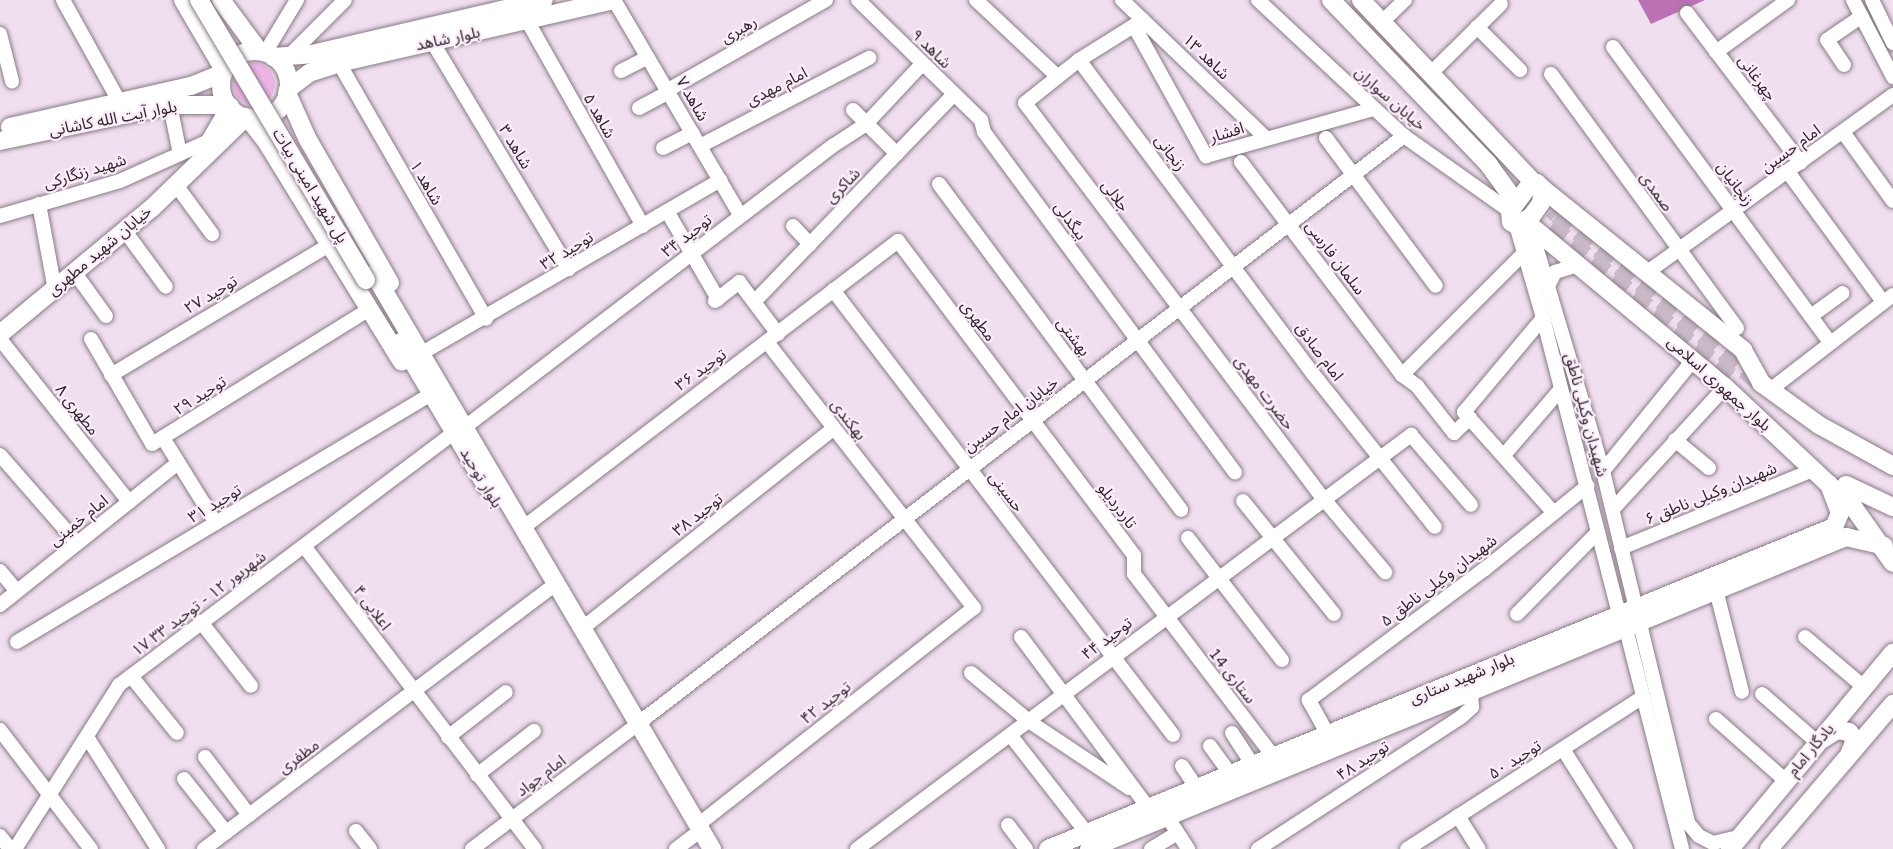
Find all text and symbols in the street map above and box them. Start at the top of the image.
street label: رهبری [718,12,760,48]
street label: بلوار شاهد [414,23,482,55]
street label: شاهد ۹ [907,25,955,73]
street label: شاهد ۱۳ [1179,30,1233,84]
street label: چهرغانی [1734,51,1780,105]
street label: امام مهدی [743,63,811,111]
street label: خیابان سواران [1350,63,1430,135]
street label: شاهد ۷ [672,73,712,125]
street label: شاهد ۵ [579,90,619,142]
street label: بلوار آیت الله کاشانی [47,97,179,141]
street label: افشار [1207,119,1247,147]
street label: شاهد ۳ [494,121,536,173]
street label: امام حسین [1757,121,1825,177]
street label: پل شهید امینی بیات [268,125,352,247]
street label: زنجانی [1150,131,1190,175]
street label: شهید زنگارکی [41,150,129,194]
street label: شاهد ۱ [406,157,446,209]
street label: زنجانیان [1712,158,1758,210]
street label: شاکری [821,164,865,208]
street label: صمدی [1635,168,1677,216]
street label: جلالی [1097,176,1133,216]
street label: بیگدلی [1050,198,1090,244]
street label: خیابان شهید مطهری [44,202,156,300]
street label: توحید ۳۴ [658,210,716,262]
street label: سلمان فارسی [1301,217,1369,299]
street label: توحید ۳۲ [537,228,597,274]
street label: توحید ۲۷ [181,272,241,318]
street label: مطهری [956,297,1000,345]
street label: بهشتی [1052,314,1094,360]
street label: امام صادق [1291,319,1347,385]
street label: بلوار جمهوری اسلامی [1663,332,1775,436]
street label: توحید ۳۶ [672,345,730,395]
street label: شهیدان وکیلی ناطق [1560,351,1612,479]
street label: حضرت مهدی [1230,352,1298,434]
street label: توحید ۲۹ [170,372,230,420]
street label: خیابان امام حسین [960,373,1062,457]
street label: مطهری ۸ [51,381,103,439]
street label: بهکندی [826,396,870,444]
street label: بلوار توحید [456,444,506,512]
street label: شهیدان وکیلی ناطق ۶ [1642,459,1780,529]
street label: حسینی [984,468,1028,516]
street label: تاردردیلو [1093,479,1141,533]
street label: توحید ۳۱ [185,481,245,527]
street label: توحید ۳۸ [669,489,727,541]
street label: امام خمینی [45,491,113,551]
street label: شهیدان وکیلی ناطق ۵ [1377,531,1501,631]
street label: ۱۷ شهریور ۱۲ - توحید ۳۳ [128,547,270,661]
street label: اعلایی ۴ [349,582,395,634]
street label: توحید ۴۴ [1078,614,1136,664]
street label: ستاری 14 [1204,644,1260,708]
street label: بلوار شهید ستاری [1407,649,1517,709]
street label: توحید ۴۲ [797,677,855,729]
street label: یادگار امام [1783,720,1839,780]
street label: مظفری [275,735,323,779]
street label: توحید ۵۰ [1485,736,1545,784]
street label: توحید ۴۸ [1333,737,1393,785]
street label: امام جواد [512,751,570,801]

